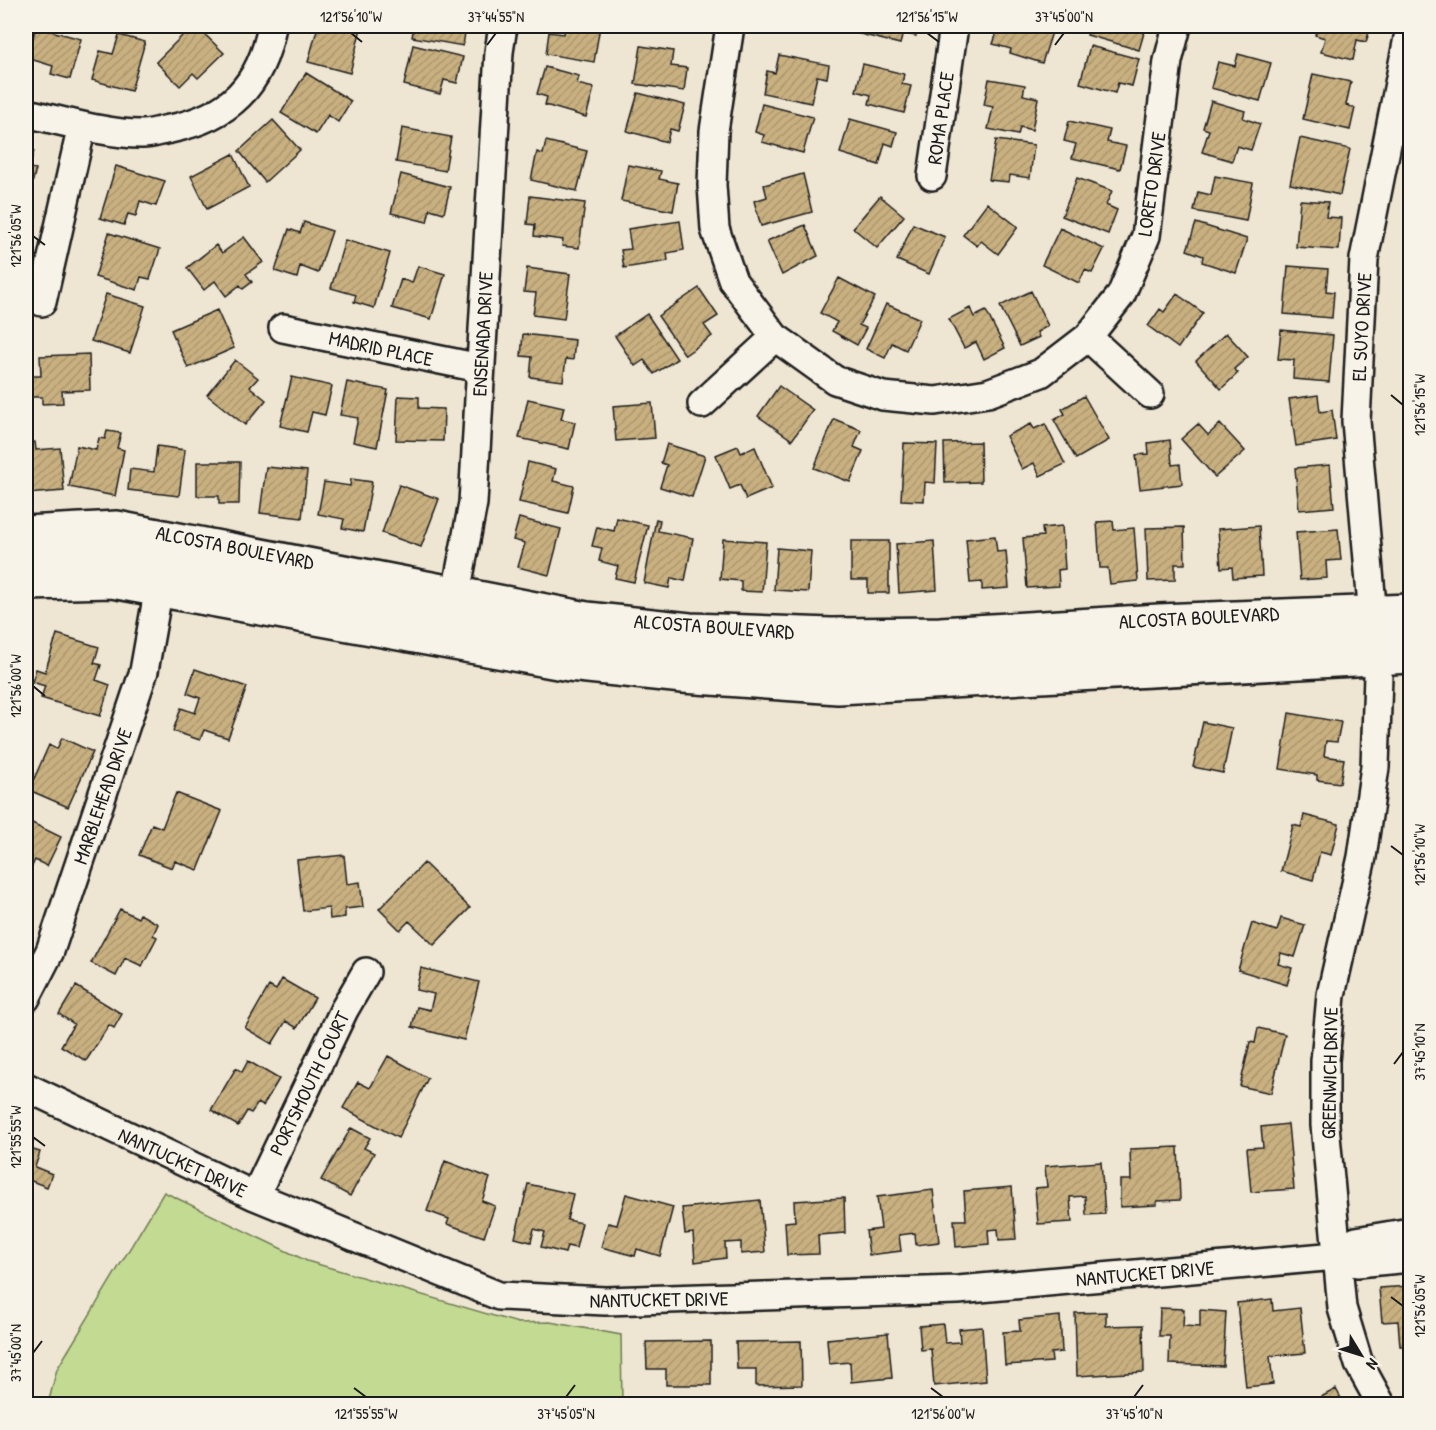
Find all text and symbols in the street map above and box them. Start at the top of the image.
text: 121°56'10"W [320,6,383,27]
text: 37°44'55"N [468,6,524,27]
text: 121°56'15"W [896,6,959,27]
text: 37°45'00"N [1035,6,1093,27]
street label: ROMA PLACE [920,70,960,166]
street label: LORETO DRIVE [1130,130,1172,238]
text: 121°56'05"W [5,204,26,268]
street label: ENSENADA DRIVE [465,271,499,397]
street label: EL SUYO DRIVE [1345,272,1377,382]
street label: MADRID PLACE [327,324,436,372]
text: 121°56'15"W [1409,373,1430,436]
street label: ALCOSTA BOULEVARD [154,518,317,576]
street label: ALCOSTA BOULEVARD [1118,599,1280,635]
street label: ALCOSTA BOULEVARD [633,607,795,645]
text: 121°56'00"W [5,654,26,718]
street label: MARBLEHEAD DRIVE [66,724,138,868]
text: 121°56'10"W [1409,823,1430,886]
street label: PORTSMOUTH COURT [262,1006,356,1160]
street label: GREENWICH DRIVE [1314,1006,1344,1139]
text: 37°45'10"N [1409,1024,1430,1080]
text: 121°55'55"W [5,1105,26,1169]
street label: NANTUCKET DRIVE [114,1120,252,1204]
street label: NANTUCKET DRIVE [1075,1253,1216,1293]
text: 121°56'05"W [1409,1274,1430,1338]
street label: NANTUCKET DRIVE [589,1284,729,1314]
text: 37°45'00"N [5,1324,26,1382]
north arrow [1331,1325,1391,1385]
text: N [1361,1354,1384,1375]
text: 121°55'55"W [334,1403,398,1424]
text: 37°45'05"N [537,1403,595,1424]
text: 121°56'00"W [911,1403,975,1424]
text: 37°45'10"N [1106,1403,1162,1424]

